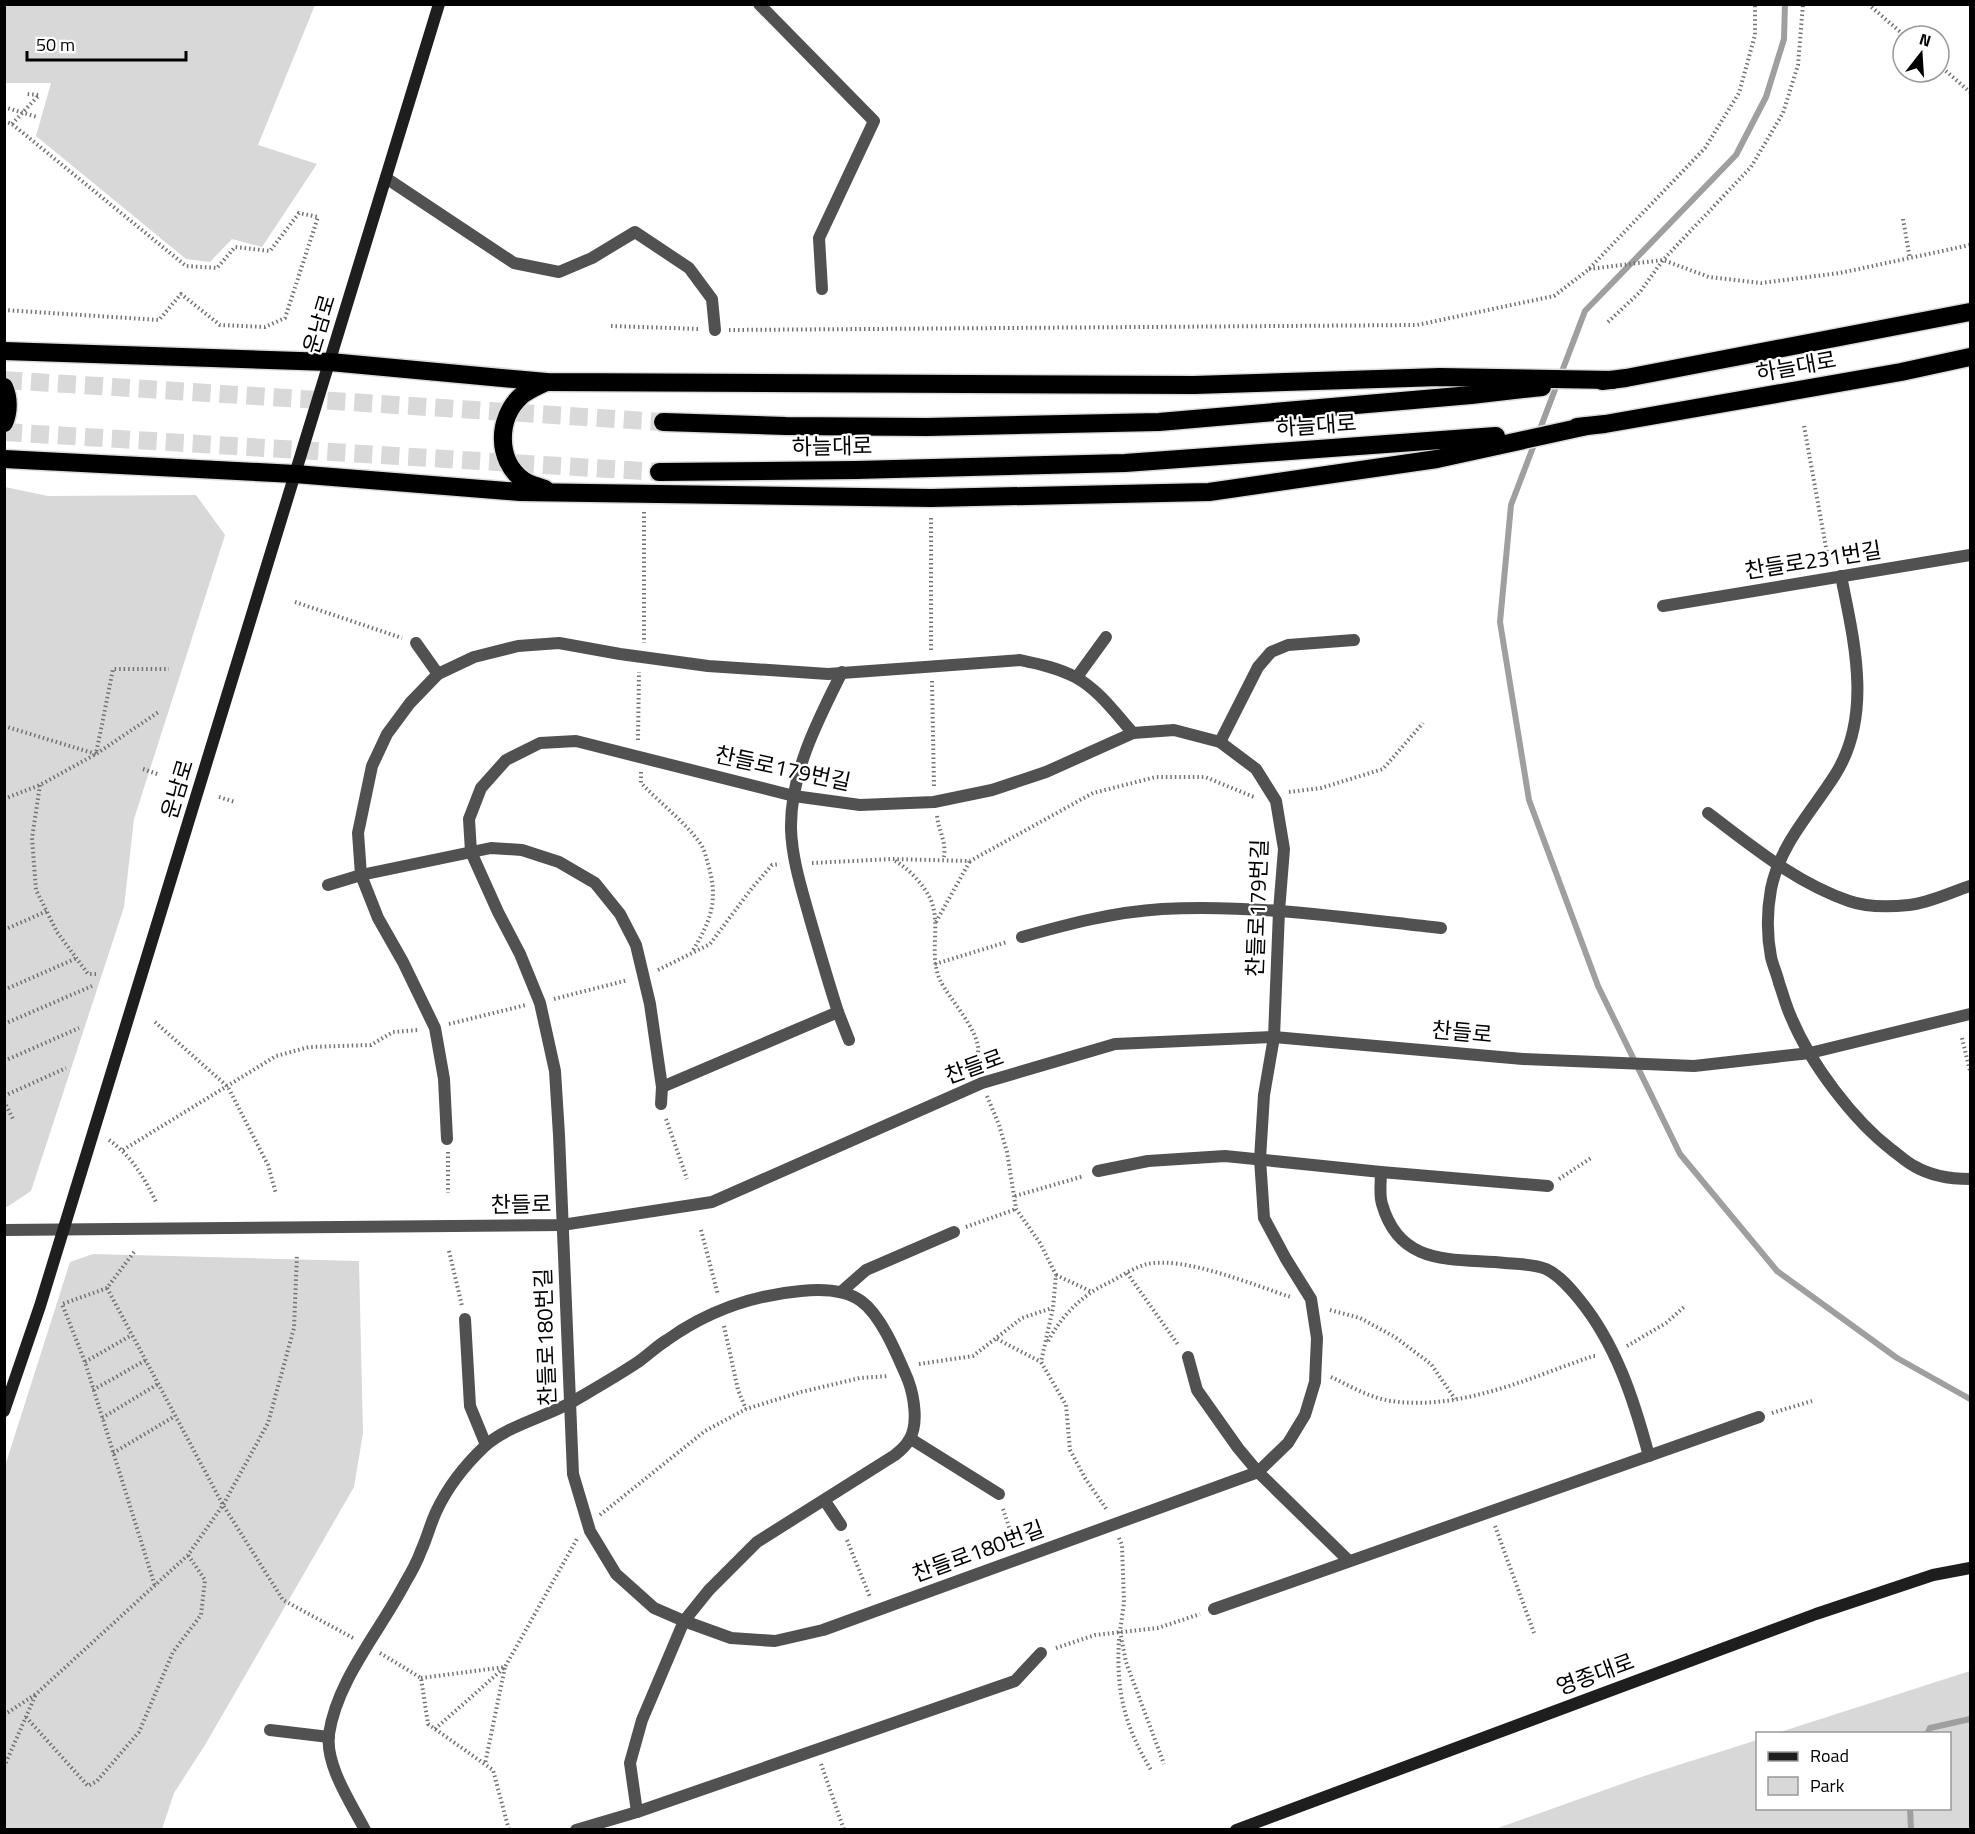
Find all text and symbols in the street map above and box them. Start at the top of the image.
scale bar [27,24,186,62]
north arrow [1891,24,1951,84]
text: N [1917,27,1934,53]
text: 50 m [36,31,75,58]
street label: 운남로 [294,290,344,358]
street label: 하늘대로 [1753,342,1839,390]
street label: 하늘대로 [1274,405,1358,445]
street label: 하늘대로 [791,428,873,464]
street label: 찬들로231번길 [1742,532,1884,588]
street label: 찬들로179번길 [712,737,854,799]
street label: 운남로 [152,755,202,823]
street label: 찬들로179번길 [1238,838,1276,978]
street label: 찬들로 [1430,1012,1494,1052]
street label: 찬들로 [940,1040,1008,1092]
street label: 찬들로 [490,1186,552,1222]
street label: 찬들로180번길 [526,1267,564,1407]
street label: 찬들로180번길 [907,1511,1049,1591]
street label: 영종대로 [1551,1644,1639,1704]
legend [1756,1732,1951,1810]
text: Road [1810,1742,1849,1769]
text: Park [1810,1772,1845,1799]

